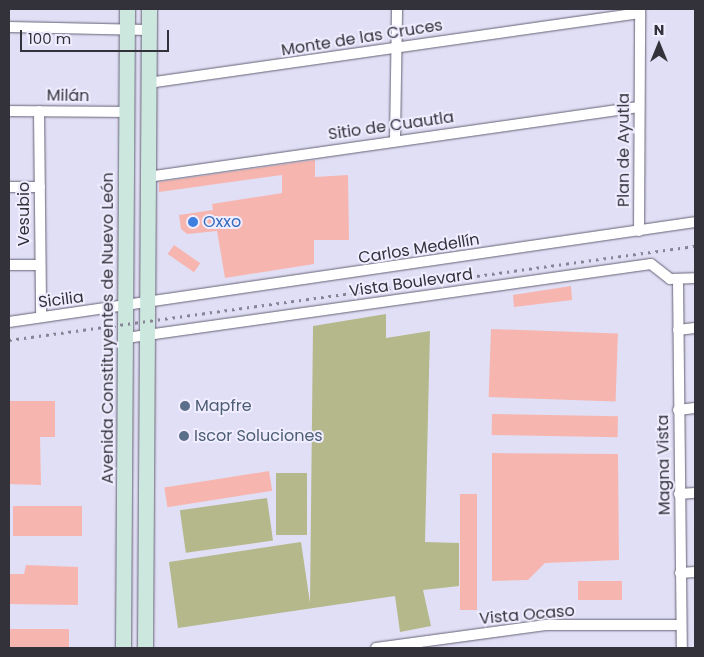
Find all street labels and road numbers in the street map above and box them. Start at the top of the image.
street label: Monte de las Cruces [280,16,444,60]
street label: Milán [46,86,90,106]
street label: Plan de Ayutla [614,93,634,207]
street label: Sitio de Cuautla [327,108,455,144]
street label: Avenida Constituyentes de Nuevo León [98,172,118,484]
street label: Vesubio [14,182,34,246]
street label: Carlos Medellín [357,230,481,268]
street label: Vista Boulevard [348,265,474,301]
street label: Sicilia [37,288,85,312]
street label: Magna Vista [654,415,674,515]
street label: Vista Ocaso [478,601,576,629]

